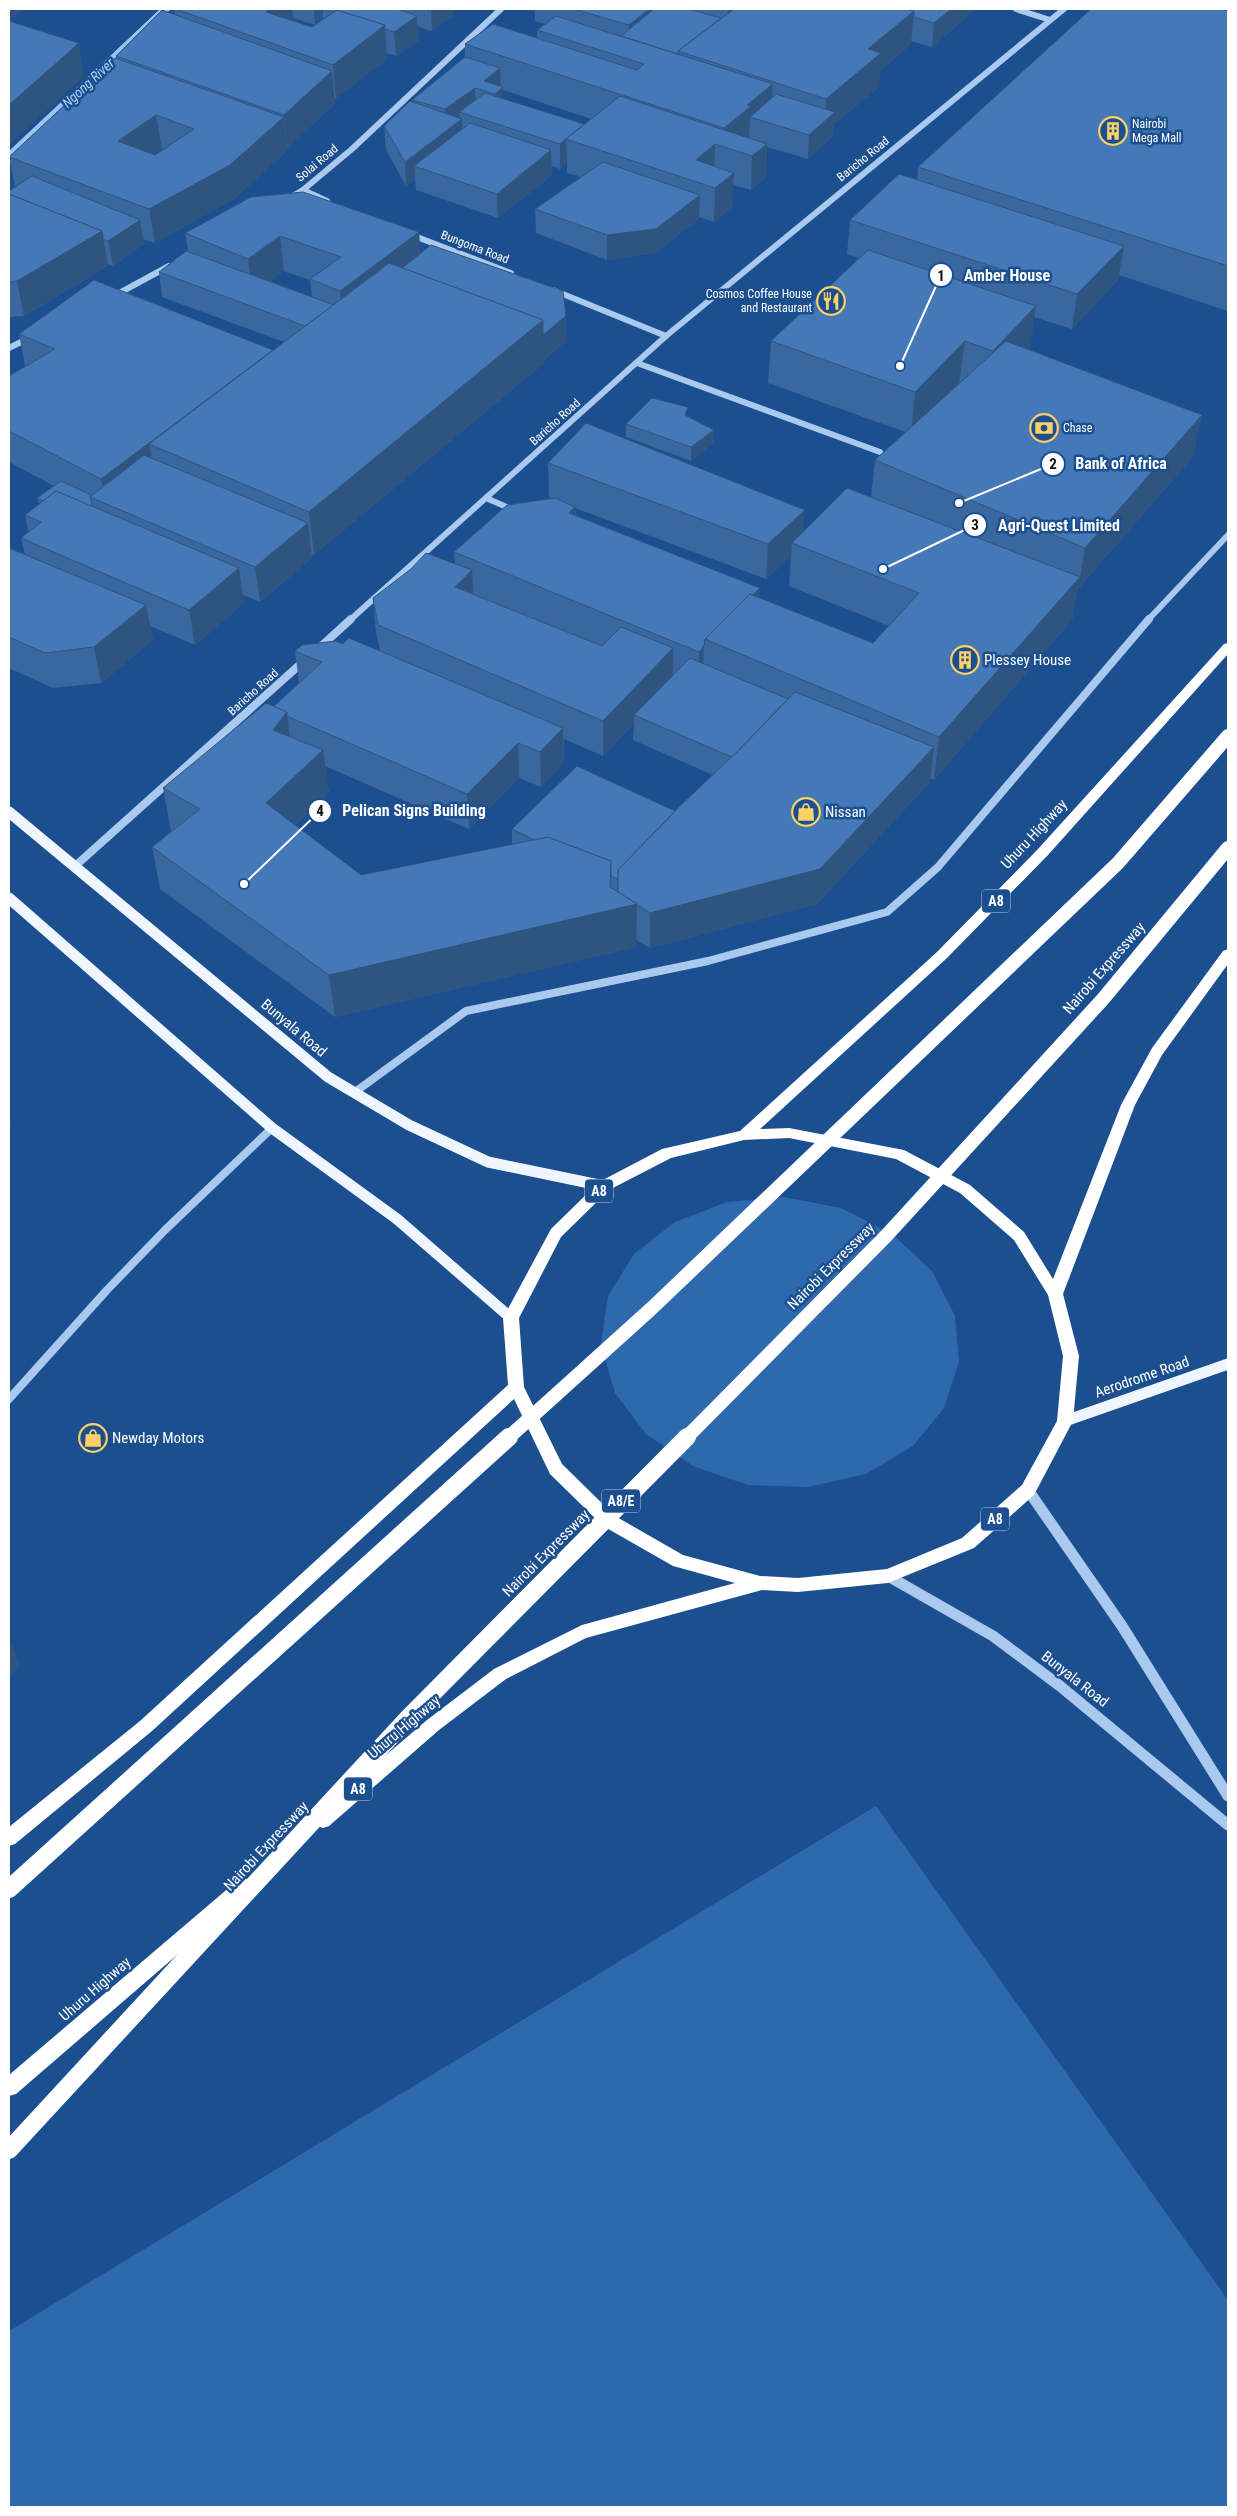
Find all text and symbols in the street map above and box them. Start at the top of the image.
water label: Ngong River [59,54,118,111]
building icon: Nairobi Mega Mall [1098,116,1128,146]
place label: Nairobi Mega Mall [1132,117,1181,145]
street label: Baricho Road [834,134,892,184]
street label: Solai Road [293,141,341,185]
street label: Bungoma Road [439,228,511,266]
callout: Amber House [929,260,1060,291]
text: Amber House [964,266,1050,285]
text: 1 [937,267,945,285]
restaurant icon: Cosmos Coffee House and Restaurant [816,286,846,316]
place label: Cosmos Coffee House and Restaurant [706,287,812,315]
street label: Baricho Road [527,396,583,448]
bank icon: Chase [1029,413,1059,443]
place label: Chase [1063,421,1093,435]
callout: Bank of Africa [1041,448,1177,479]
text: Bank of Africa [1075,454,1167,473]
text: 2 [1049,455,1057,473]
callout: Agri-Quest Limited [963,510,1130,541]
text: 3 [971,516,979,534]
text: Agri-Quest Limited [998,516,1120,535]
building icon: Plessey House [950,645,980,675]
place label: Plessey House [984,651,1071,669]
street label: Baricho Road [225,666,281,718]
callout: Pelican Signs Building [307,795,496,826]
street label: Uhuru Highway [997,795,1071,873]
shop icon: Nissan [791,797,821,827]
text: Pelican Signs Building [342,801,486,820]
text: 4 [316,802,324,820]
place label: Nissan [825,803,866,821]
road number: A8 [982,889,1010,912]
street label: Nairobi Expressway [1059,918,1149,1018]
street label: Bunyala Road [257,995,331,1061]
road number: A8 [585,1180,613,1202]
street label: Nairobi Expressway [784,1219,878,1313]
street label: Aerodrome Road [1092,1352,1192,1402]
shop icon: Newday Motors [78,1423,108,1453]
place label: Newday Motors [112,1429,205,1447]
road number: A8/E [602,1490,640,1512]
street label: Nairobi Expressway [499,1506,593,1600]
road number: A8 [981,1508,1009,1530]
street label: Bunyala Road [1038,1647,1112,1711]
street label: Uhuru Highway [364,1692,444,1762]
road number: A8 [344,1778,372,1800]
street label: Nairobi Expressway [220,1798,312,1894]
street label: Uhuru Highway [56,1953,134,2025]

